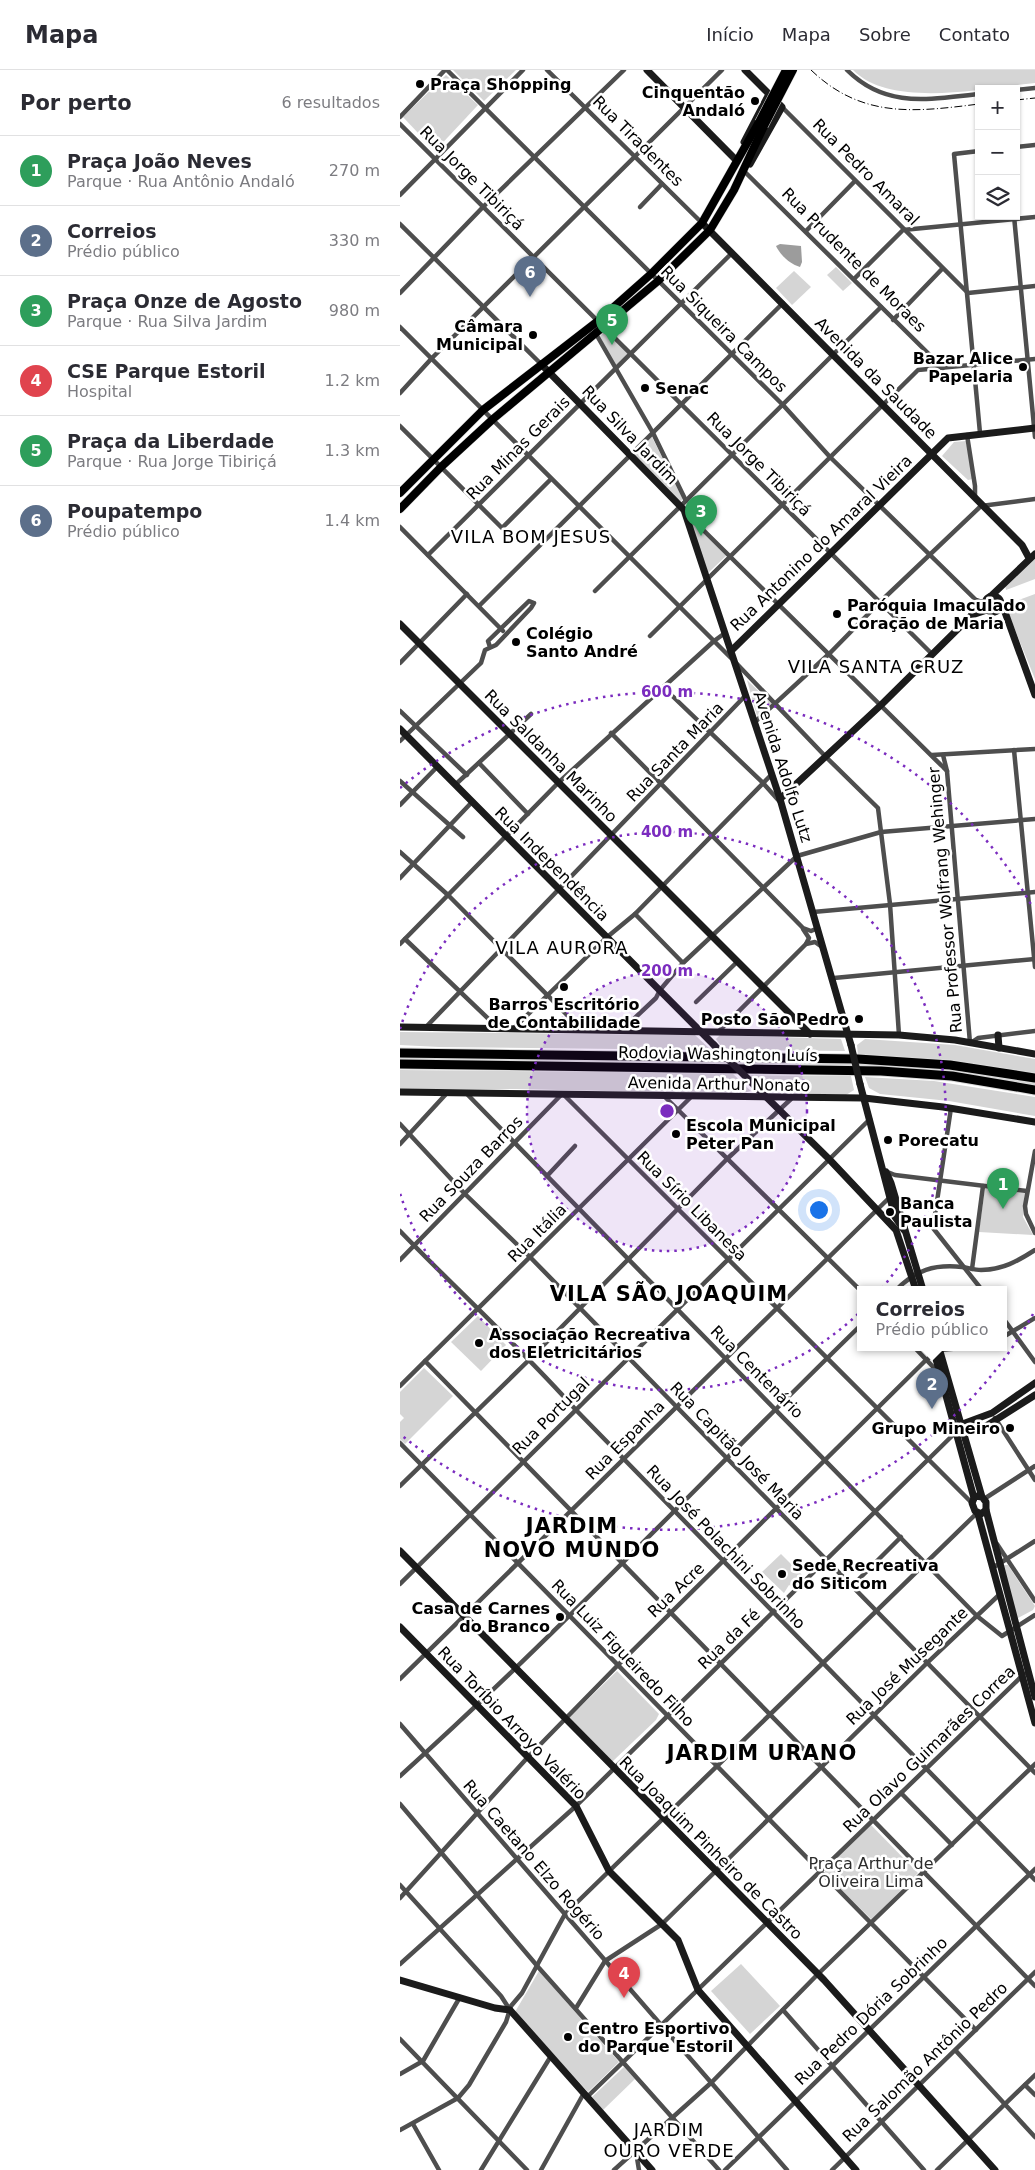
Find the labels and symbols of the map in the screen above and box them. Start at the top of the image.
place label: Praça Shopping [430,75,571,94]
marker: Praça Shopping [414,78,426,90]
place label: Cinquentão Andaló [642,83,745,120]
street label: Rua Tiradentes [589,92,687,190]
marker: Cinquentão Andaló [749,95,761,107]
street label: Rua Pedro Amaral [809,115,923,229]
street label: Rua Jorge Tibiriçá [416,122,528,234]
street label: Rua Prudente de Moraes [778,184,930,336]
pin: 6 [514,256,546,297]
street label: Rua Siqueira Campos [657,262,791,396]
pin: 5 [596,304,628,345]
street label: Avenida da Saudade [811,313,941,443]
place label: Câmara Municipal [436,317,523,354]
marker: Câmara Municipal [527,329,539,341]
place label: Bazar Alice Papelaria [913,349,1013,386]
marker: Bazar Alice Papelaria [1017,361,1029,373]
place label: Senac [655,379,709,398]
street label: Rua Silva Jardim [578,382,682,488]
marker: Senac [639,382,651,394]
street label: Rua Minas Gerais [462,392,574,504]
street label: Rua Jorge Tibiriçá [703,408,815,520]
street label: Rua Antonino do Amaral Vieira [726,451,916,635]
pin: 3 [685,495,717,536]
district label: VILA BOM JESUS [451,526,611,547]
place label: Paróquia Imaculado Coração de Maria [847,596,1026,633]
marker: Paróquia Imaculado Coração de Maria [831,608,843,620]
place label: Colégio Santo André [526,624,638,661]
marker: Colégio Santo André [510,636,522,648]
district label: VILA SANTA CRUZ [788,656,964,677]
text: 600 m [641,683,693,701]
street label: Rua Saldanha Marinho [481,686,621,826]
street label: Avenida Adolfo Lutz [750,689,816,845]
street label: Rua Santa Maria [623,698,727,806]
street label: Rua Professor Wolfrang Wehinger [924,766,966,1034]
street label: Rua Independência [491,803,613,925]
text: 400 m [641,823,693,841]
district label: VILA AURORA [495,937,629,958]
text: 200 m [641,962,693,980]
marker: Barros Escritório de Contabilidade [558,981,570,993]
place label: Barros Escritório de Contabilidade [488,995,641,1032]
place label: Posto São Pedro [701,1010,849,1029]
marker: Posto São Pedro [853,1013,865,1025]
street label: Rodovia Washington Luís [618,1043,818,1065]
street label: Avenida Arthur Nonato [628,1073,810,1095]
centre of rings [658,1102,676,1120]
street label: Rua Souza Barros [415,1112,527,1226]
place label: Escola Municipal Peter Pan [686,1116,836,1153]
marker: Escola Municipal Peter Pan [670,1128,682,1140]
place label: Porecatu [898,1131,979,1150]
marker: Porecatu [882,1134,894,1146]
street label: Rua Sírio Libanesa [633,1147,751,1265]
pin: 1 [987,1168,1019,1209]
place label: Banca Paulista [900,1194,972,1231]
your location [806,1197,832,1223]
street label: Rua Itália [504,1200,570,1266]
marker: Banca Paulista [884,1206,896,1218]
district label: VILA SÃO JOAQUIM [550,1281,788,1306]
street label: Rua Centenário [707,1322,807,1422]
place label: Associação Recreativa dos Eletricitários [489,1325,691,1362]
marker: Associação Recreativa dos Eletricitários [473,1337,485,1349]
pin: 2 [916,1368,948,1409]
street label: Rua Portugal [508,1373,594,1459]
street label: Rua Capitão José Maria [666,1378,808,1524]
street label: Rua Espanha [582,1397,668,1483]
place label: Grupo Mineiro [872,1419,1000,1438]
marker: Grupo Mineiro [1004,1422,1016,1434]
street label: Rua José Polachini Sobrinho [643,1461,809,1633]
district label: JARDIM NOVO MUNDO [484,1514,660,1562]
place label: Sede Recreativa do Siticom [792,1556,939,1593]
street label: Rua Acre [644,1559,708,1621]
marker: Sede Recreativa do Siticom [776,1568,788,1580]
street label: Rua Luiz Figueiredo Filho [548,1575,698,1731]
place label: Casa de Carnes do Branco [412,1599,550,1636]
street label: Rua José Musegante [842,1603,972,1729]
street label: Rua da Fé [694,1605,764,1673]
marker: Casa de Carnes do Branco [554,1611,566,1623]
street label: Rua Toríbio Arroyo Valério [434,1643,590,1803]
street label: Rua Olavo Guimarães Correa [839,1662,1019,1836]
district label: JARDIM URANO [665,1741,857,1765]
street label: Rua Joaquim Pinheiro de Castro [615,1752,807,1944]
street label: Rua Caetano Elzo Rogério [459,1776,609,1944]
park label: Praça Arthur de Oliveira Lima [808,1854,934,1891]
street label: Rua Pedro Dória Sobrinho [791,1933,951,2089]
pin: 4 [608,1957,640,1998]
street label: Rua Salomão Antônio Pedro [839,1978,1011,2146]
place label: Centro Esportivo do Parque Estoril [578,2019,733,2056]
marker: Centro Esportivo do Parque Estoril [562,2031,574,2043]
district label: JARDIM OURO VERDE [603,2119,735,2161]

